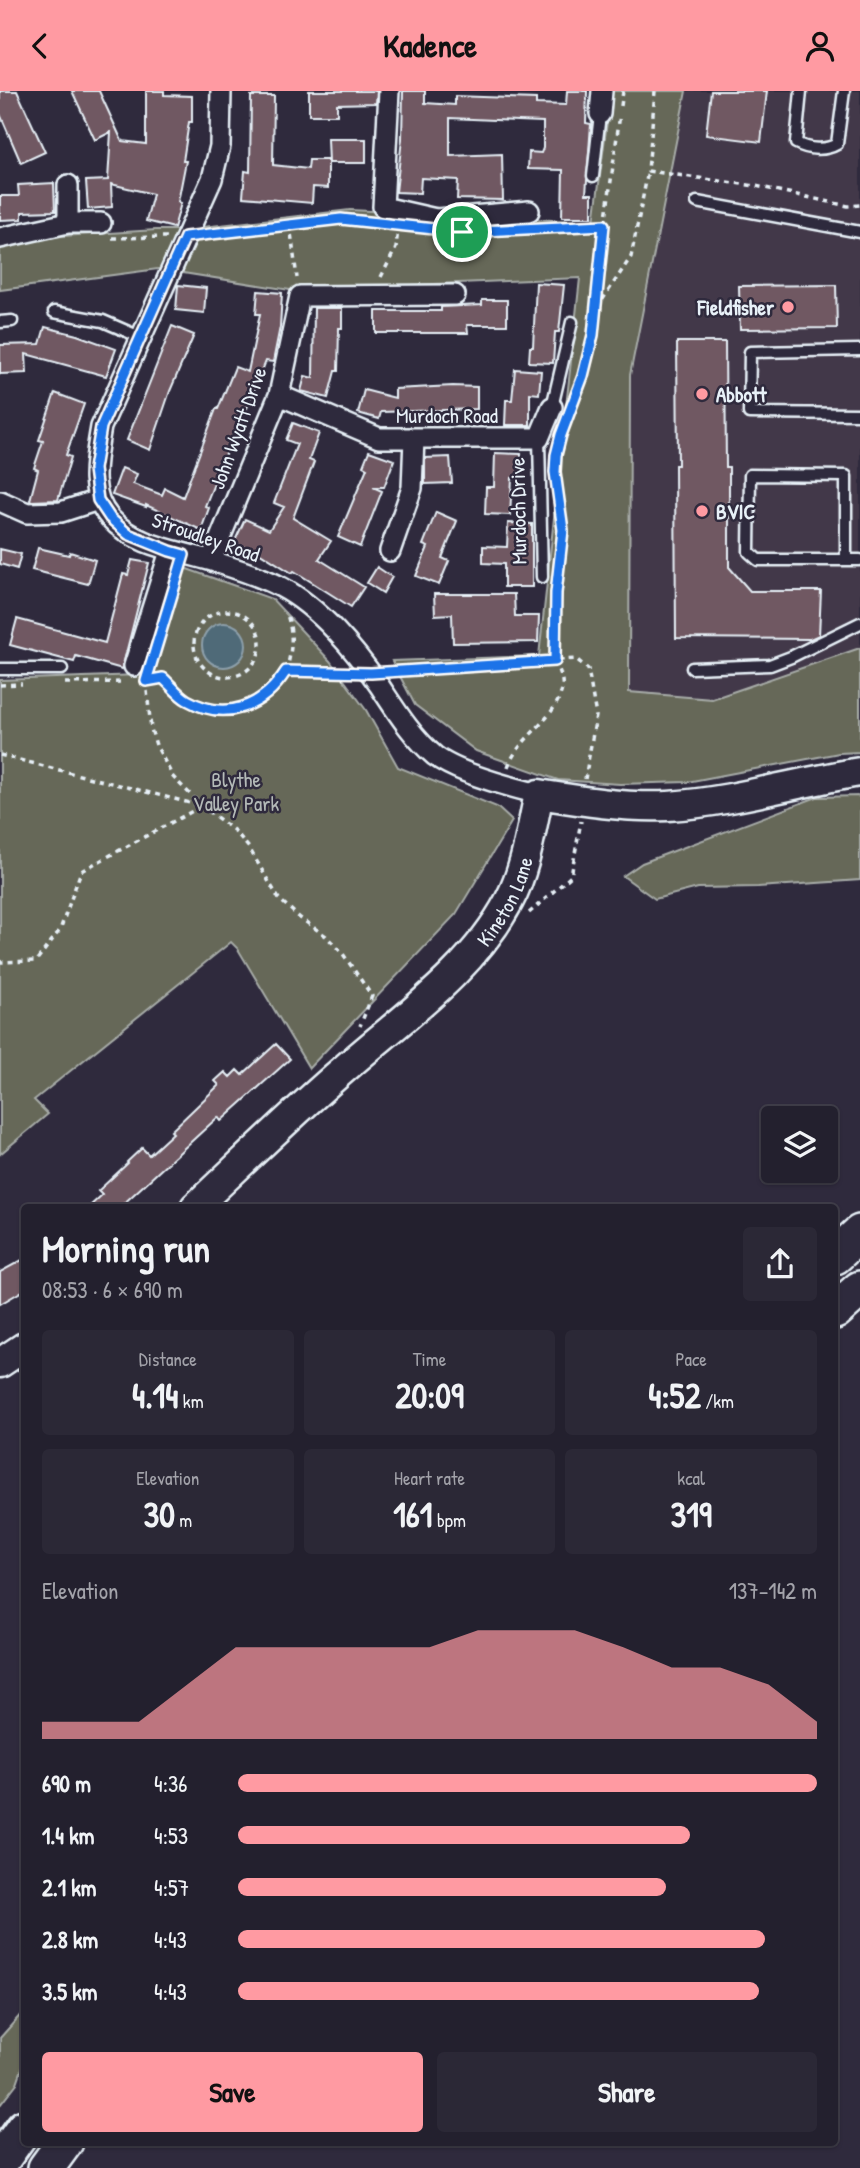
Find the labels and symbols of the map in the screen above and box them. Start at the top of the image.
pin [432,202,492,262]
place label: Fieldfisher [697,293,775,322]
marker: Fieldfisher [780,299,796,315]
street label: John Wyatt Drive [202,363,274,493]
place label: Abbott [716,380,767,409]
marker: Abbott [694,386,710,402]
street label: Murdoch Road [396,401,498,430]
street label: Murdoch Drive [503,457,533,565]
place label: BVIC [716,497,755,526]
marker: BVIC [694,503,710,519]
street label: Stroudley Road [148,505,264,569]
park label: Blythe Valley Park [193,765,279,818]
street label: Kineton Lane [469,854,539,952]

